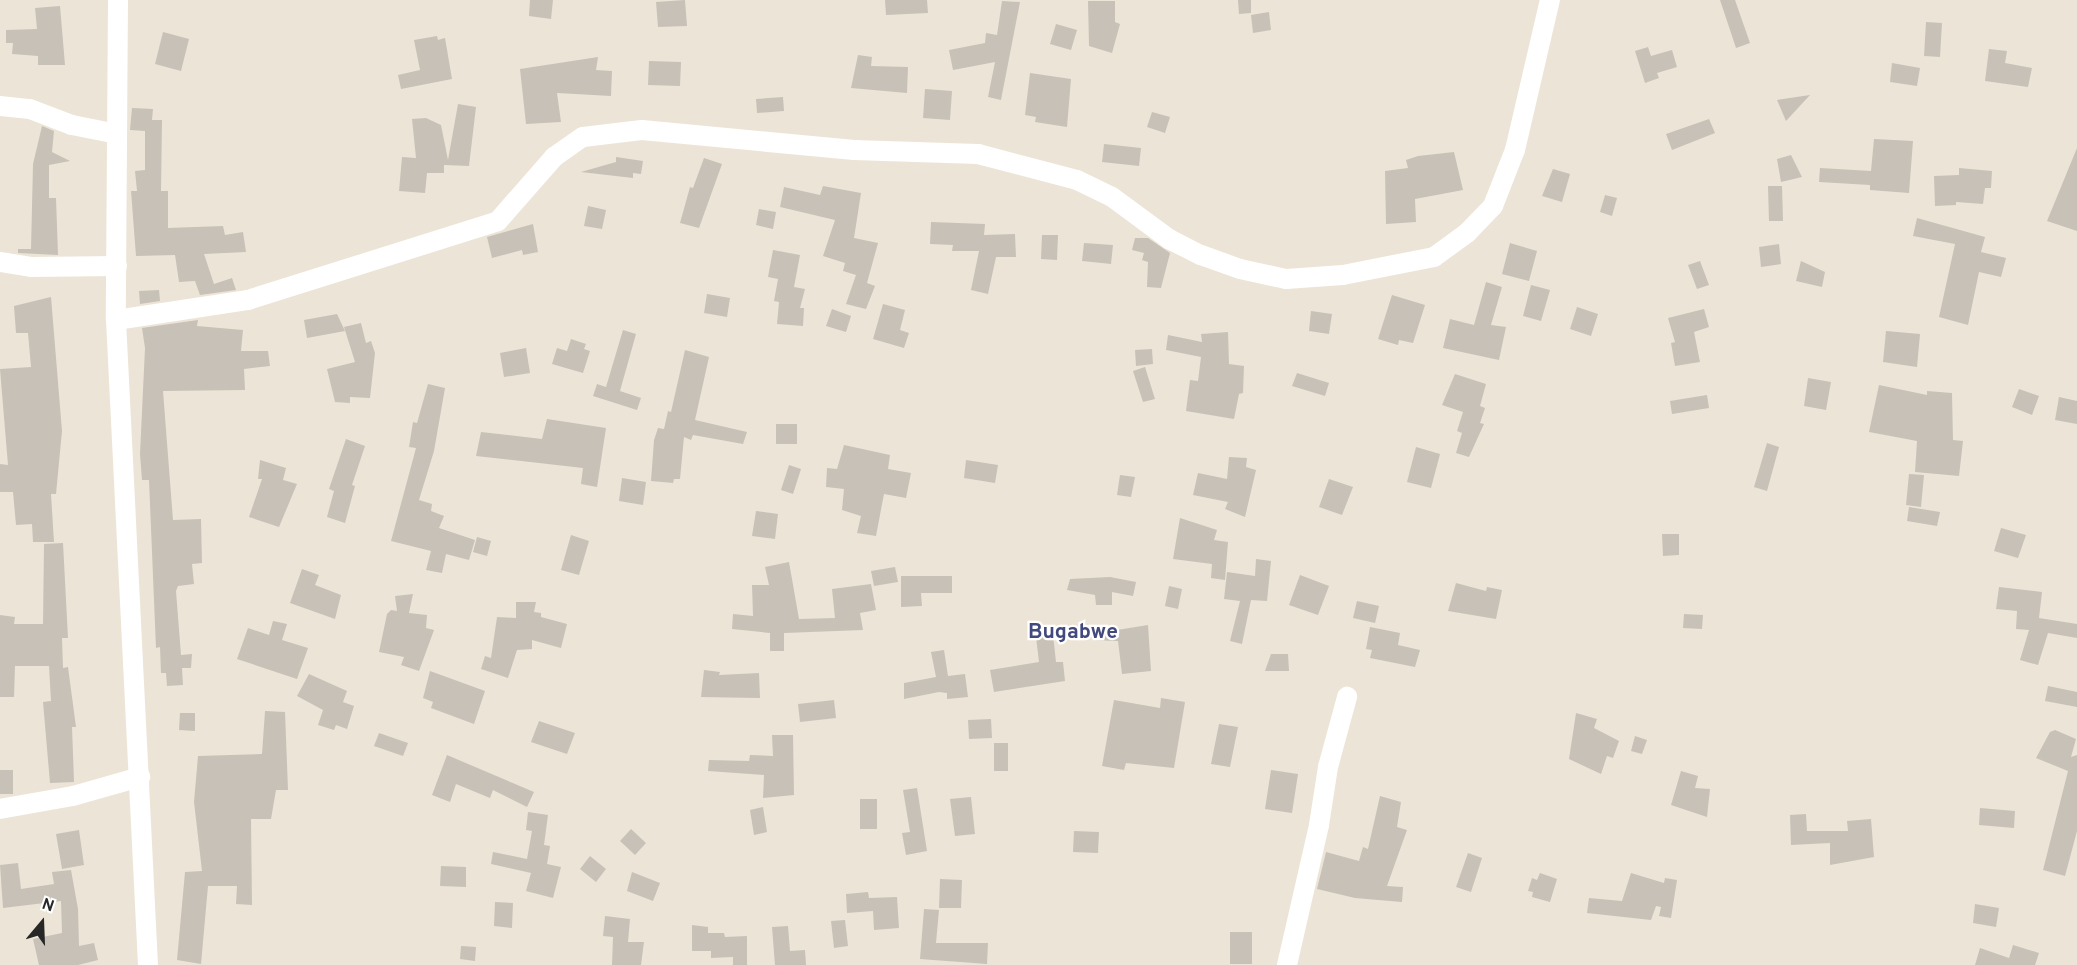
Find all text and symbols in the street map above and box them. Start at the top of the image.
district label: Bugabwe [1028,620,1118,646]
north arrow [12,893,72,953]
text: N [39,895,57,917]

